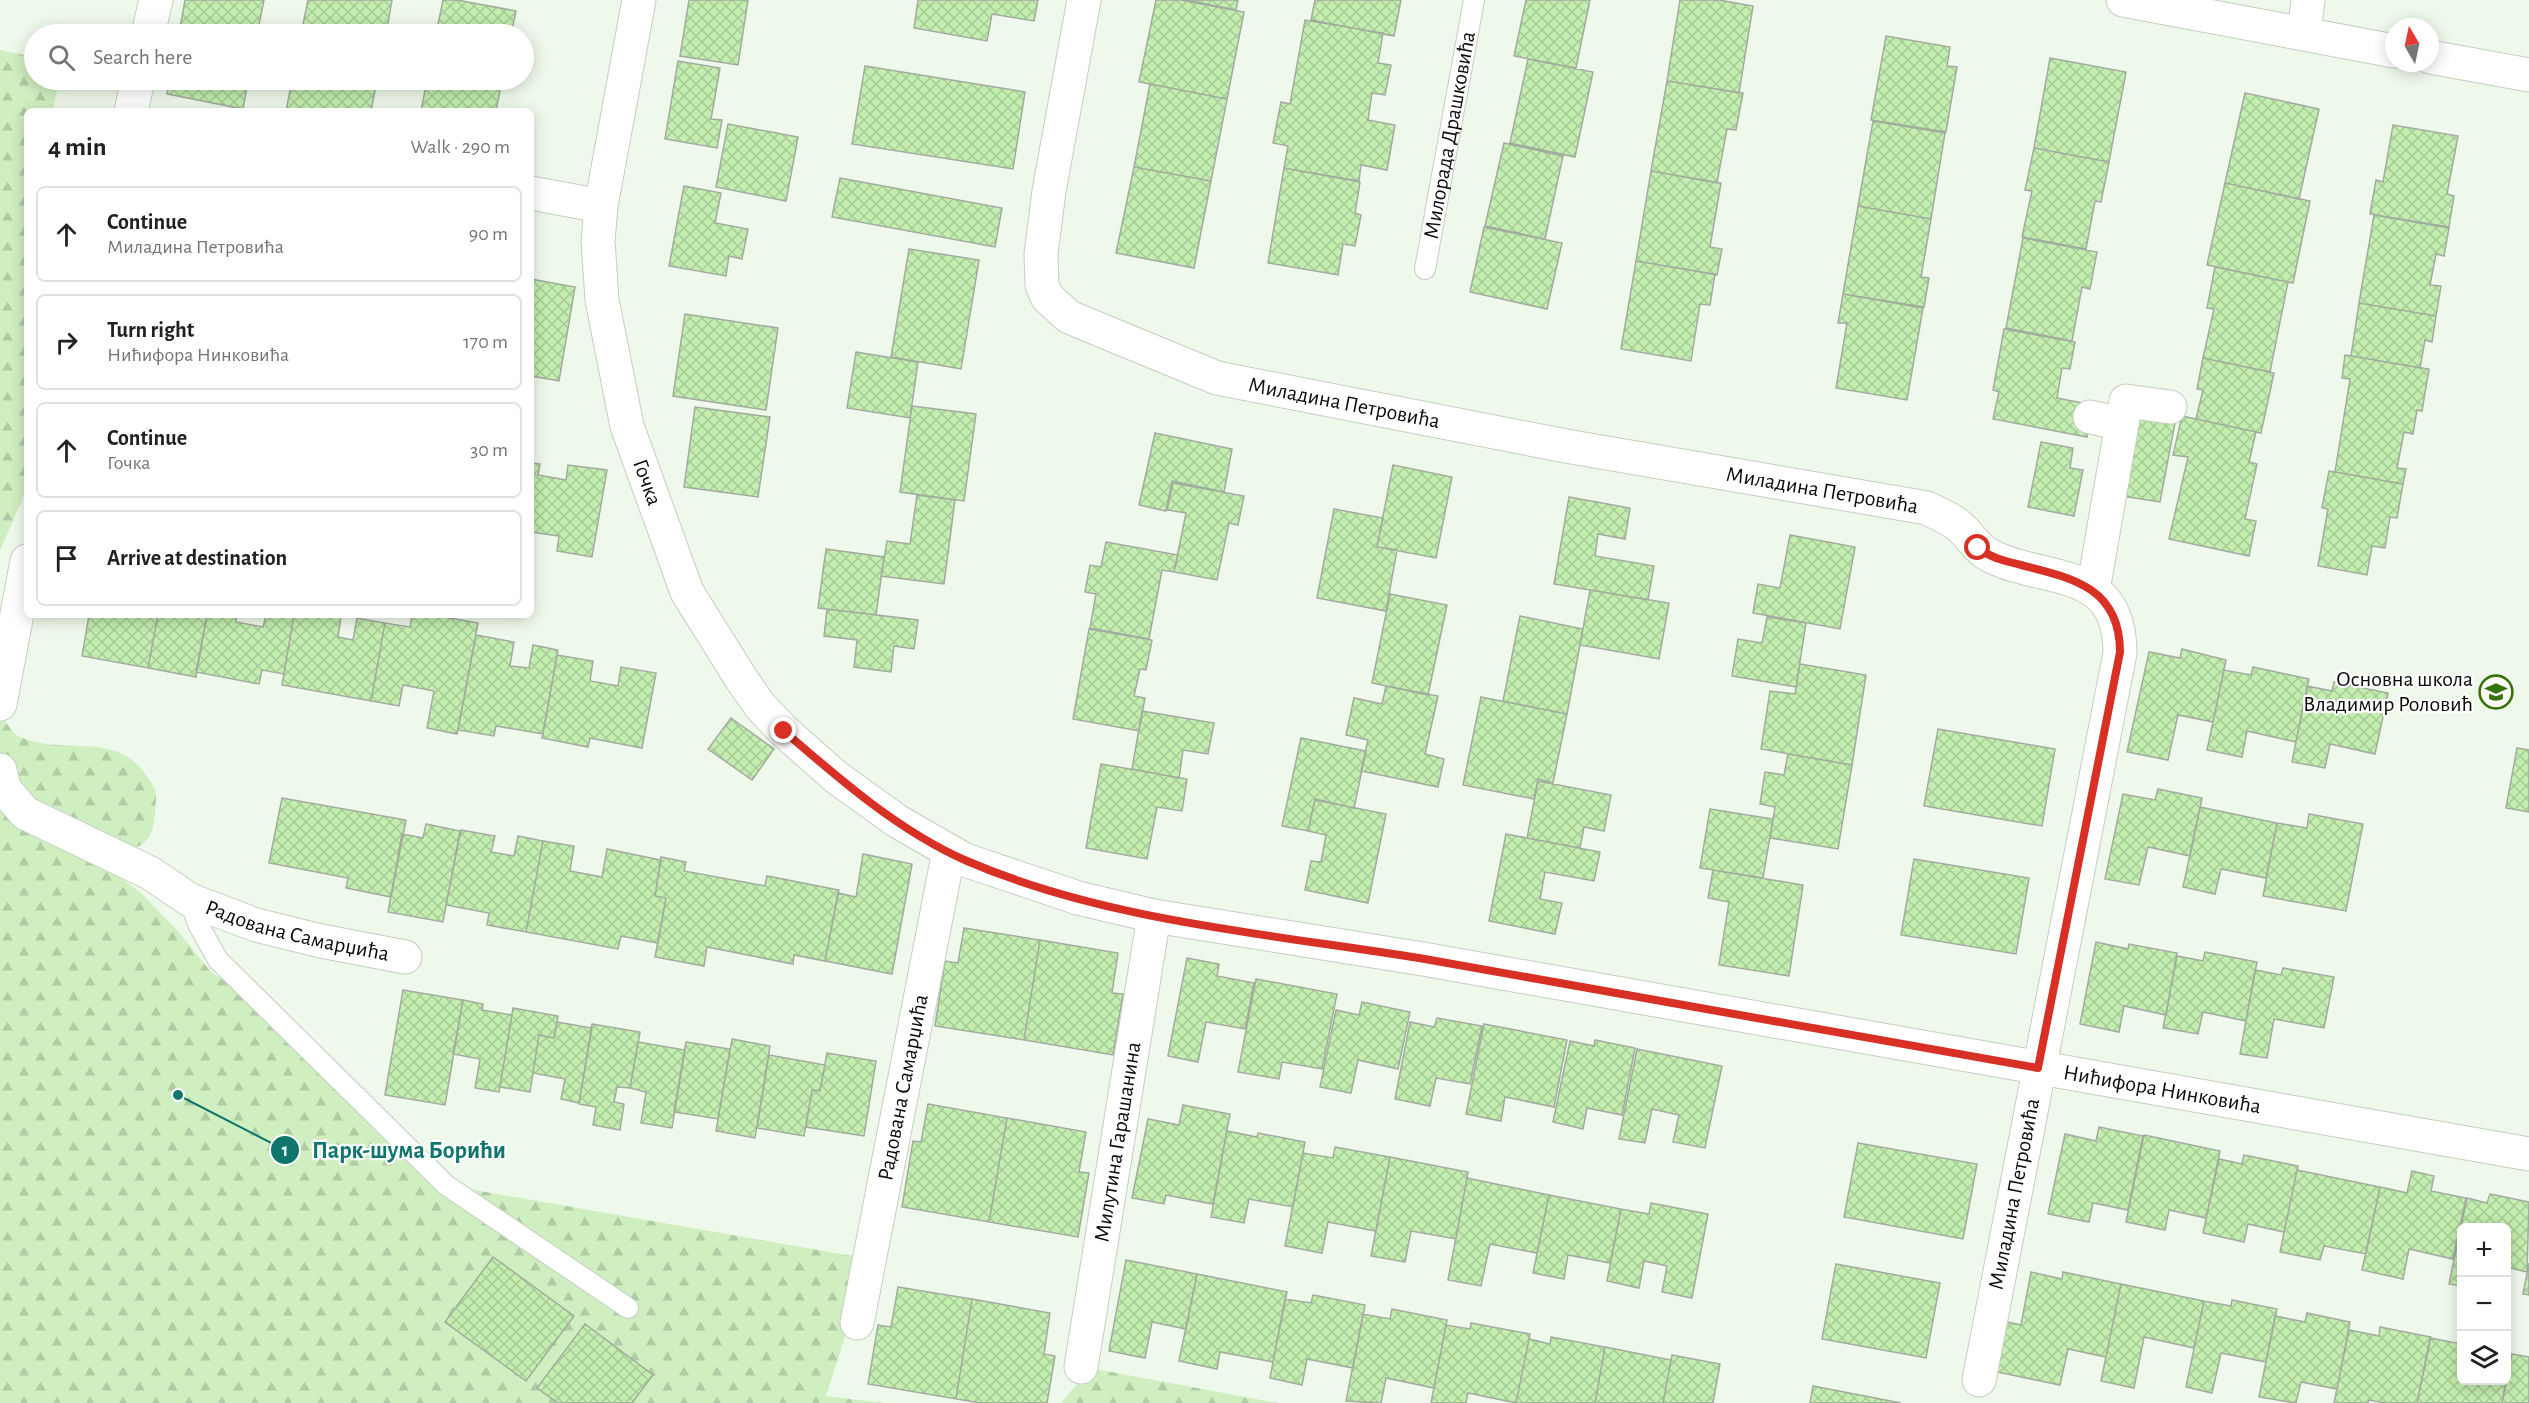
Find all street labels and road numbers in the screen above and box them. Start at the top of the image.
street label: Милорада Драшковића [1420,30,1479,241]
street label: Миладина Петровића [1246,373,1442,432]
street label: Гочка [629,456,666,508]
street label: Миладина Петровића [1724,463,1920,517]
street label: Радована Самарџића [202,896,391,965]
street label: Радована Самарџића [874,992,932,1183]
street label: Милутина Гарашанина [1090,1040,1144,1244]
street label: Нићифора Нинковића [2061,1061,2263,1118]
street label: Миладина Петровића [1985,1096,2043,1292]

